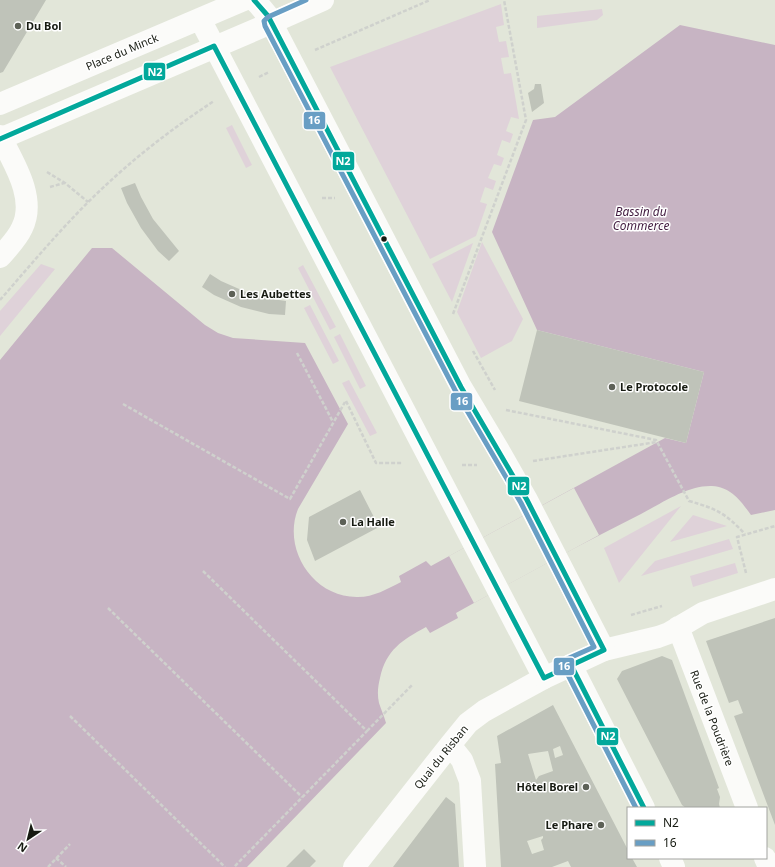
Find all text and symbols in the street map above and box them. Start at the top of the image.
place label: Du Bol [26,18,62,33]
marker: Du Bol [13,21,23,31]
street label: Place du Minck [83,30,160,74]
line badge: N2 [143,62,166,81]
text: N2 [147,64,163,79]
line badge: 16 [303,111,326,130]
text: 16 [308,112,320,127]
line badge: N2 [332,151,355,171]
text: N2 [335,153,351,168]
water label: Bassin du Commerce [613,203,669,234]
unlabelled marker [379,234,389,244]
place label: Les Aubettes [240,286,311,301]
marker: Les Aubettes [227,289,237,299]
place label: Le Protocole [620,379,688,394]
marker: Le Protocole [607,382,617,392]
line badge: 16 [450,392,473,411]
text: 16 [456,393,468,408]
line badge: N2 [507,476,530,496]
text: N2 [511,478,527,493]
place label: La Halle [351,514,395,529]
marker: La Halle [338,517,348,527]
line badge: 16 [553,657,575,676]
text: 16 [558,658,570,673]
street label: Rue de la Poudrière [687,668,738,768]
street label: Quai du Risban [410,722,471,792]
line badge: N2 [596,727,619,746]
text: N2 [600,728,616,743]
place label: Hôtel Borel [516,779,578,794]
marker: Hôtel Borel [581,782,591,792]
legend [627,807,767,859]
text: N2 [663,814,679,831]
place label: Le Phare [546,817,593,832]
north arrow [8,819,48,859]
marker: Le Phare [596,820,606,830]
text: 16 [663,834,677,851]
text: N [14,839,30,856]

